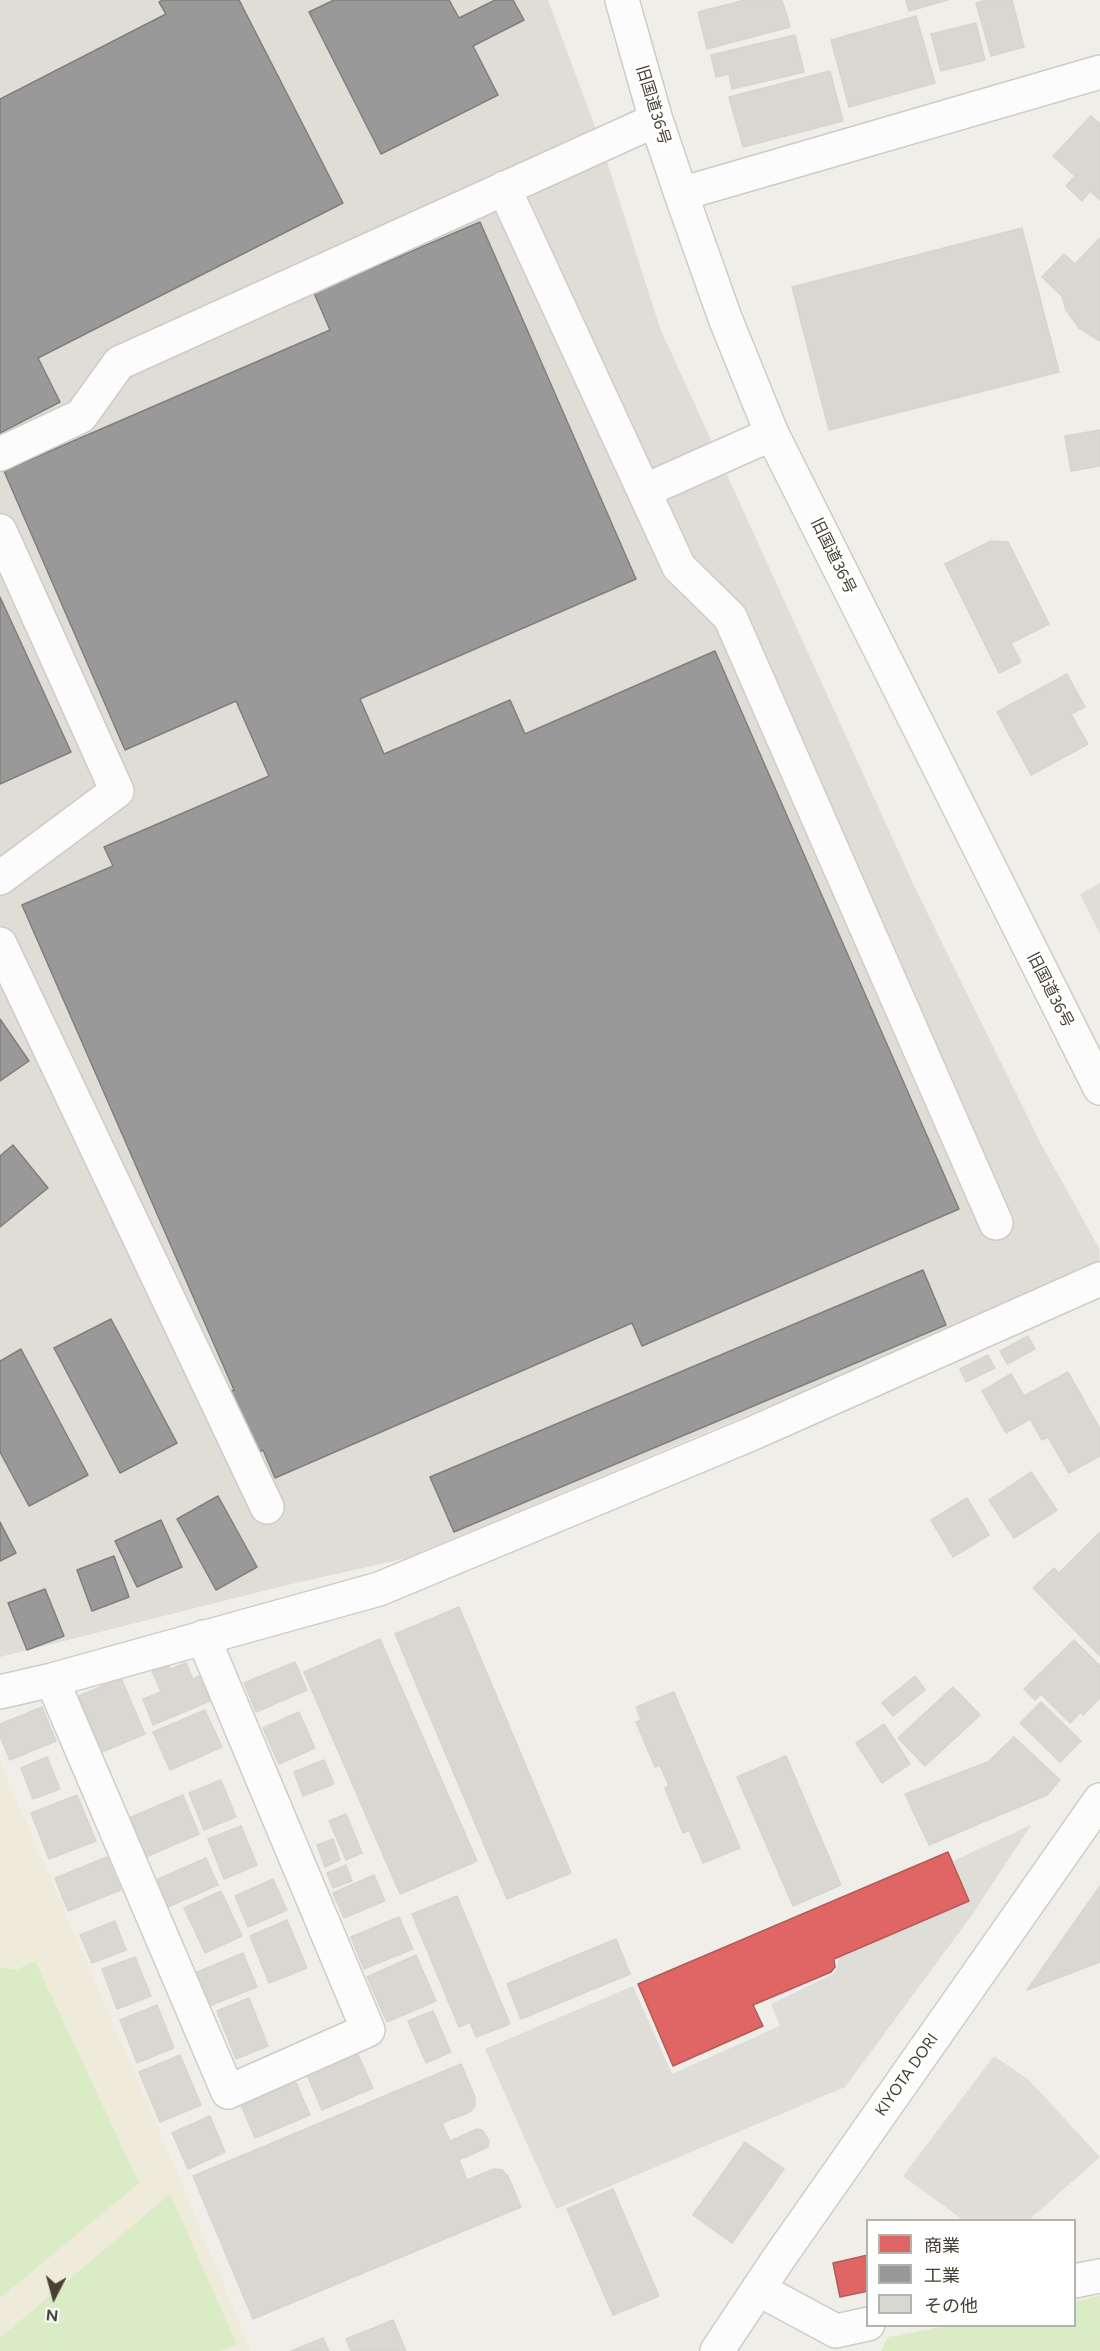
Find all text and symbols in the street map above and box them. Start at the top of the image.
street label: 旧国道36号 [632,63,674,147]
street label: 旧国道36号 [806,515,860,597]
street label: 旧国道36号 [1023,949,1077,1031]
street label: KIYOTA DORI [872,2030,942,2120]
legend [866,2219,1076,2327]
text: 商業 [924,2235,960,2257]
text: 工業 [924,2265,960,2287]
north arrow [24,2267,84,2327]
text: その他 [924,2295,978,2317]
text: N [45,2305,59,2325]

